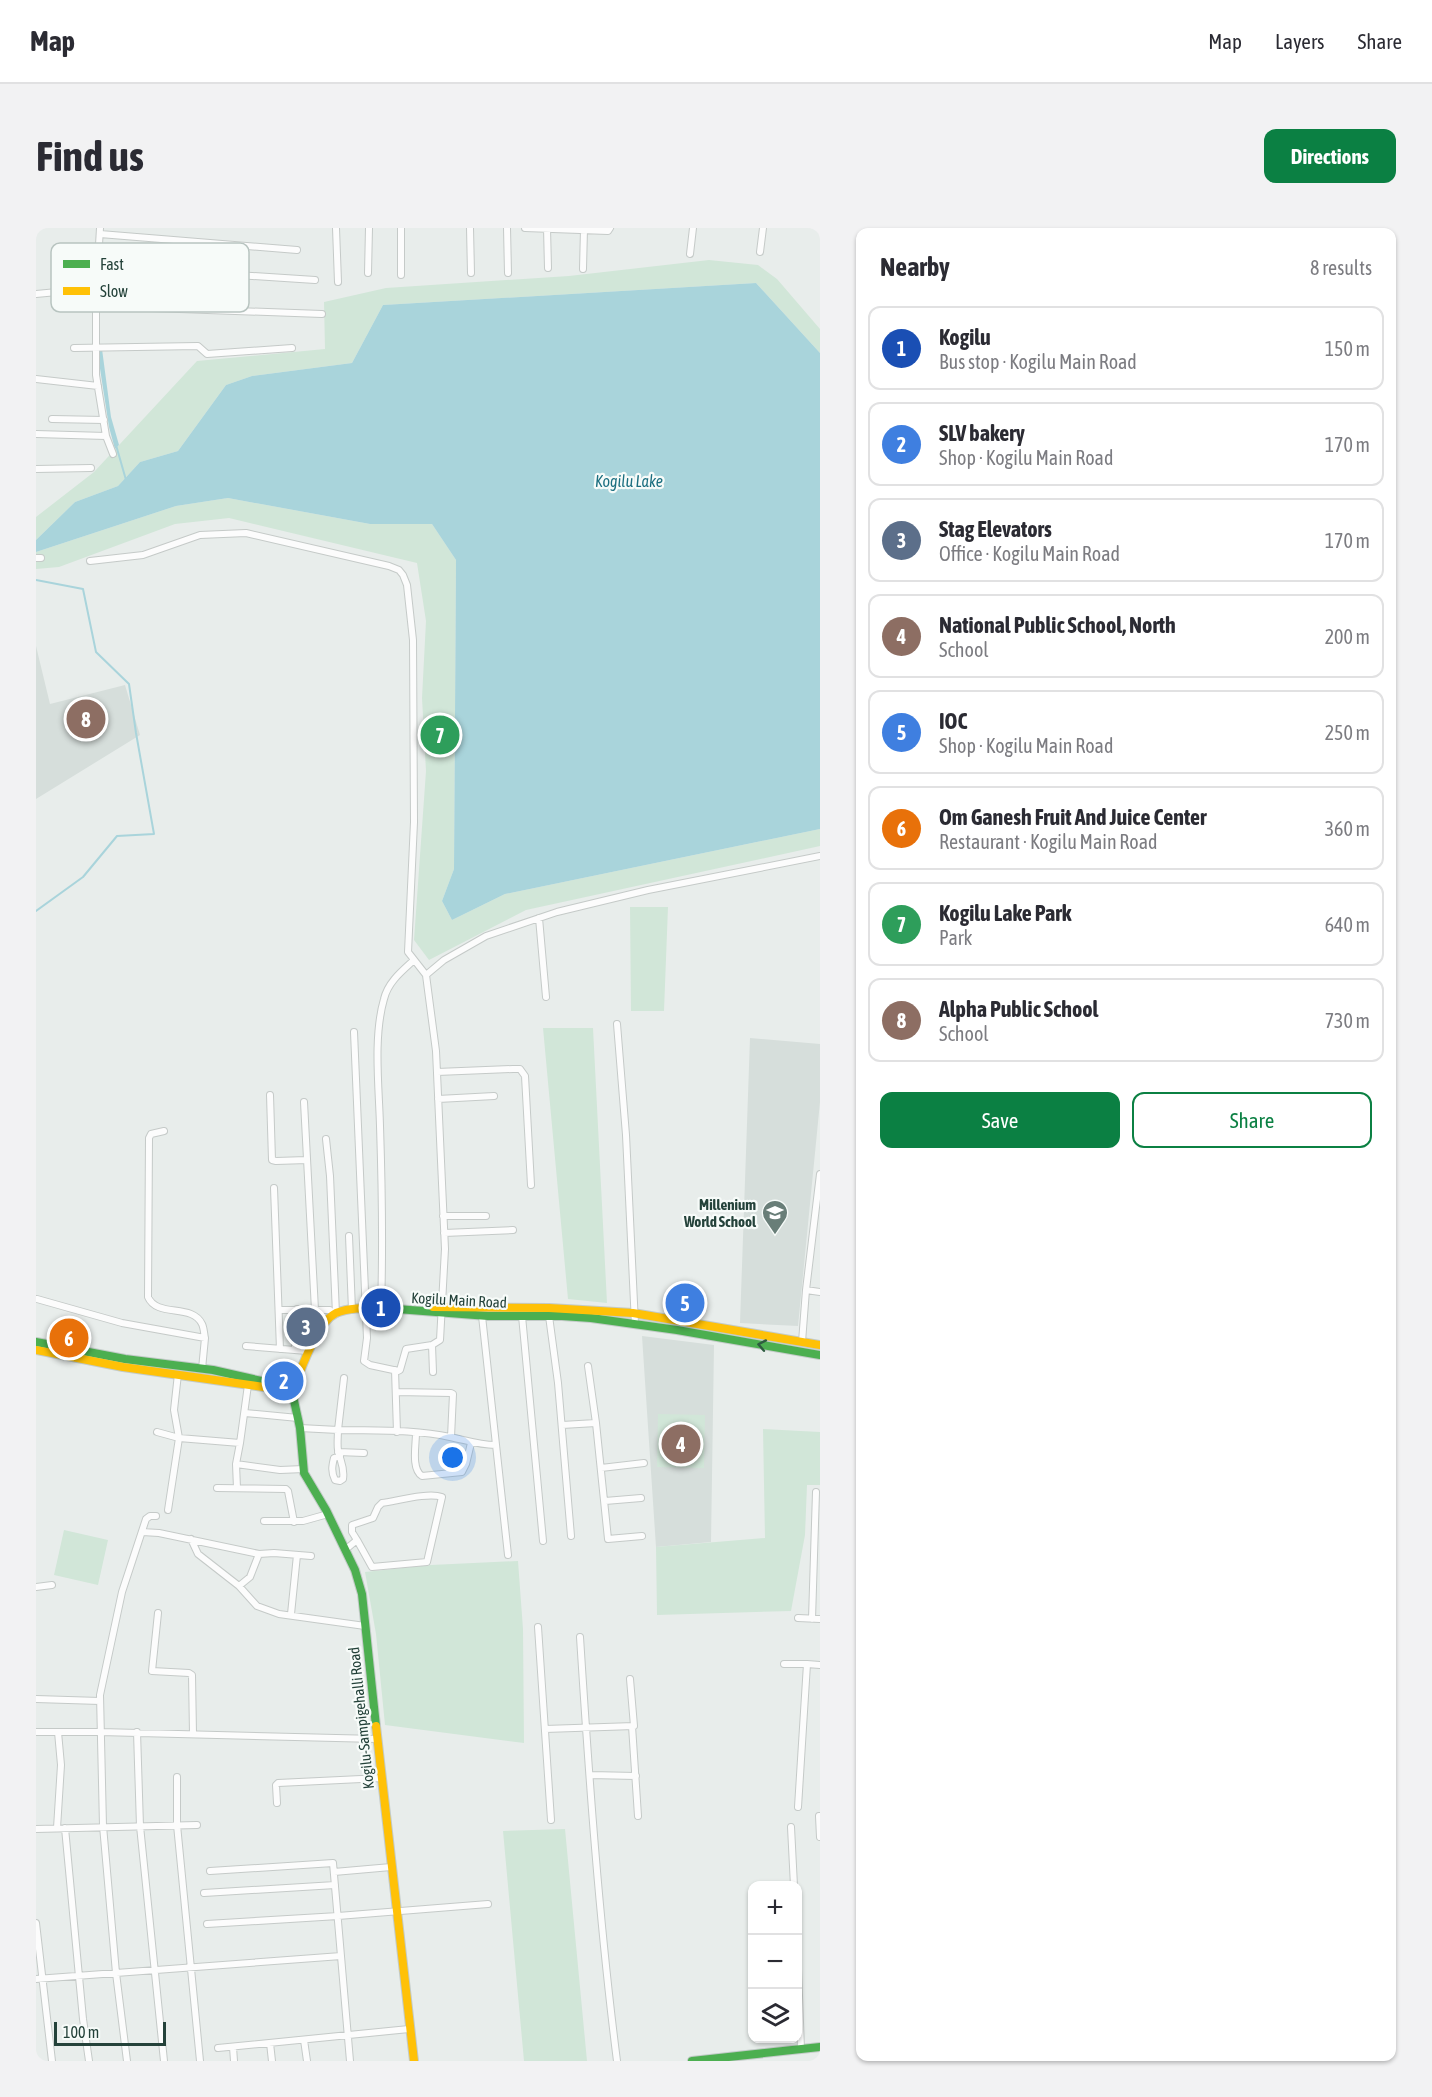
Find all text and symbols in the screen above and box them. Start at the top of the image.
text: Map [30,25,75,57]
text: Map [1208,29,1242,53]
text: Layers [1275,29,1325,53]
text: Share [1358,29,1402,53]
button: Directions [1264,129,1396,183]
text: Find us [36,132,144,180]
legend [51,243,249,312]
text: Nearby [880,252,950,282]
text: Fast [100,255,124,273]
text: 8 results [1310,256,1372,279]
text: Slow [100,282,128,300]
text: Kogilu [939,324,991,350]
text: 1 [897,337,906,360]
text: 150 m [1325,337,1370,360]
text: Bus stop · Kogilu Main Road [939,350,1137,373]
text: SLV bakery [939,420,1025,446]
text: 2 [897,433,906,456]
text: 170 m [1325,433,1370,456]
text: Shop · Kogilu Main Road [939,446,1113,469]
water label: Kogilu Lake [595,472,663,491]
text: Stag Elevators [939,516,1052,542]
text: 3 [897,529,906,552]
text: 170 m [1325,529,1370,552]
text: Office · Kogilu Main Road [939,542,1120,565]
text: National Public School, North [939,612,1176,638]
text: 4 [897,625,906,648]
text: 200 m [1325,625,1370,648]
text: School [939,638,989,661]
pin: 8 [67,696,106,742]
text: IOC [939,708,967,734]
pin: 7 [420,712,460,758]
text: 5 [897,721,906,744]
text: 250 m [1325,721,1370,744]
text: Shop · Kogilu Main Road [939,734,1113,757]
text: Om Ganesh Fruit And Juice Center [939,804,1207,830]
text: 6 [897,817,906,840]
text: 360 m [1325,817,1370,840]
text: Restaurant · Kogilu Main Road [939,830,1158,853]
text: Kogilu Lake Park [939,900,1071,926]
text: 7 [897,913,906,936]
text: 640 m [1325,913,1370,936]
text: Park [939,926,972,949]
text: Alpha Public School [939,996,1098,1022]
text: 8 [897,1009,906,1032]
text: 730 m [1325,1009,1370,1032]
text: School [939,1022,989,1045]
button: Save [880,1092,1120,1148]
button: Share [1132,1092,1372,1148]
place label: Millenium World School [683,1196,757,1230]
school or university icon: Millenium World School [760,1198,790,1236]
pin: 5 [666,1280,704,1326]
pin: 1 [362,1286,400,1330]
street label: Kogilu Main Road [411,1289,507,1311]
pin: 3 [286,1304,326,1350]
pin: 6 [50,1316,88,1360]
one-way arrow [758,1339,768,1352]
pin: 2 [264,1358,304,1404]
pin: 4 [662,1422,700,1466]
your location [438,1443,467,1472]
street label: Kogilu-Sampigehalli Road [345,1646,377,1790]
map controls [748,1881,802,2043]
button: + [748,1881,802,1935]
button: − [748,1935,802,1989]
button: layers [748,1989,802,2043]
scale bar [54,2019,166,2046]
text: 100 m [63,2023,99,2041]

